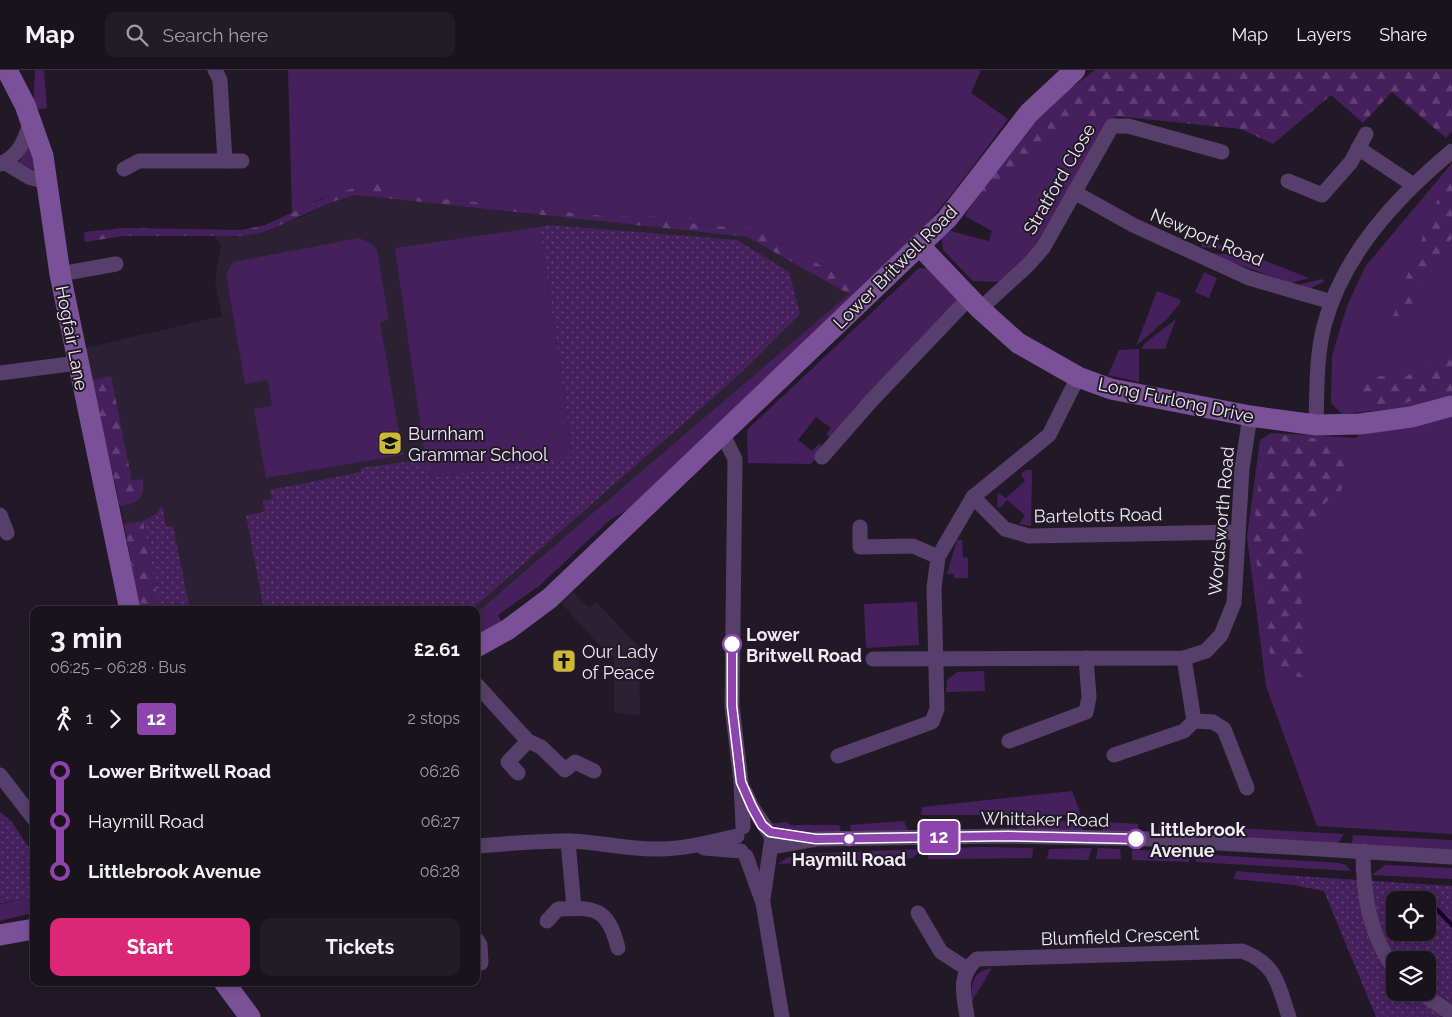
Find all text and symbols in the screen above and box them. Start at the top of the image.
search box [105,12,455,57]
text: Map [25,20,75,49]
icon: search [123,21,151,49]
text: Search here [163,24,268,46]
text: Map [1232,24,1268,45]
text: Layers [1296,24,1351,45]
text: Share [1379,24,1427,45]
street label: Stratford Close [1019,120,1099,238]
street label: Lower Britwell Road [829,201,961,333]
street label: Newport Road [1147,204,1267,270]
street label: Hogfair Lane [52,284,93,393]
street label: Long Furlong Drive [1096,373,1256,427]
place label: Burnham Grammar School [408,423,548,465]
school or university icon: Burnham Grammar School [377,430,403,456]
street label: Wordsworth Road [1204,446,1238,596]
street label: Bartelotts Road [1034,503,1162,527]
text: 3 min [50,622,122,655]
place label: Lower Britwell Road [746,624,862,666]
marker: Lower Britwell Road [722,634,742,654]
text: £2.61 [414,638,460,660]
place label: Our Lady of Peace [582,641,658,683]
church icon: Our Lady of Peace [551,648,577,674]
text: 06:25 – 06:28 · Bus [50,658,186,677]
icon: walk [50,705,78,733]
icon: forward [101,705,129,733]
text: 12 [147,708,166,729]
text: 1 [86,709,93,728]
text: 2 stops [408,709,460,728]
text: Lower Britwell Road [88,760,271,782]
text: 06:26 [420,762,460,781]
street label: Whittaker Road [981,807,1109,831]
text: Haymill Road [88,810,204,832]
text: 06:27 [421,812,460,831]
place label: Littlebrook Avenue [1150,819,1246,861]
line badge: 12 [916,821,962,853]
text: 12 [929,826,949,847]
marker: Littlebrook Avenue [1126,829,1146,849]
marker: Haymill Road [842,832,856,846]
place label: Haymill Road [792,849,906,870]
text: Littlebrook Avenue [88,860,261,882]
text: 06:28 [420,862,460,881]
map controls [1386,891,1436,1001]
button: locate [1386,891,1436,941]
button: Start [50,918,250,976]
button: Tickets [260,918,460,976]
street label: Blumfield Crescent [1040,923,1200,949]
button: layers [1386,951,1436,1001]

